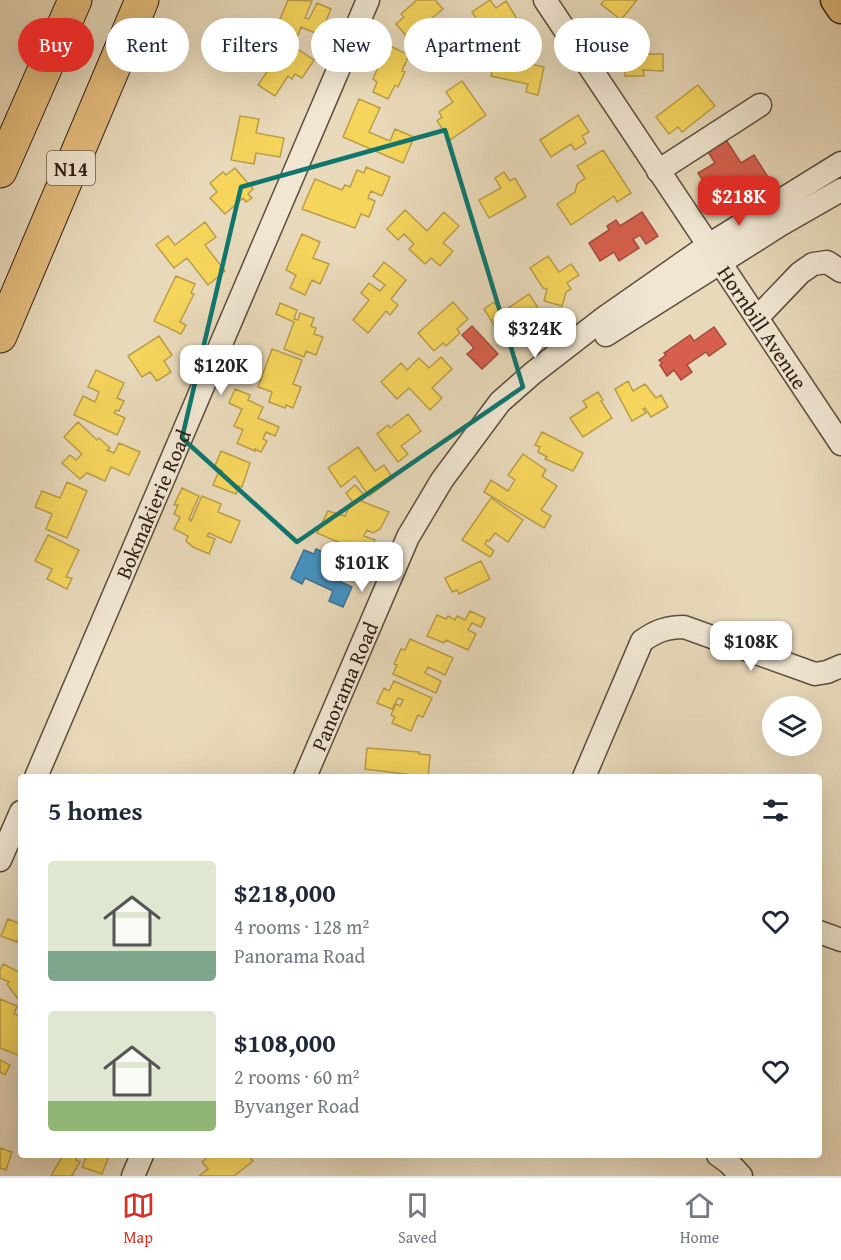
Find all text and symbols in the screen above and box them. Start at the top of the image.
chip: Buy [18,18,94,72]
chip: Rent [106,18,189,72]
chip: Filters [201,18,299,72]
chip: New [311,18,392,72]
chip: Apartment [404,18,542,72]
chip: House [554,18,650,72]
road number: N14 [47,151,95,185]
pin: $218K [697,176,781,227]
text: $218K [712,181,766,210]
street label: Hornbill Avenue [710,259,816,395]
pin: $324K [493,308,577,359]
text: $324K [508,313,562,342]
pin: $120K [179,345,263,396]
text: $120K [194,350,248,379]
street label: Bokmakierie Road [107,424,199,583]
pin: $101K [320,542,404,593]
text: $101K [335,547,389,576]
street label: Panorama Road [303,616,386,755]
pin: $108K [709,621,793,672]
text: $108K [724,626,778,655]
map controls [762,696,822,756]
button: layers [762,696,822,756]
text: 5 homes [48,791,143,830]
icon: filters [759,794,792,827]
text: $218,000 [234,873,336,912]
icon: home [96,885,168,957]
icon: heart [759,905,792,938]
text: 4 rooms · 128 m² [234,912,369,941]
text: Panorama Road [234,941,365,970]
text: $108,000 [234,1023,336,1062]
icon: home [96,1035,168,1107]
icon: heart [759,1055,792,1088]
text: 2 rooms · 60 m² [234,1062,360,1091]
text: Byvanger Road [234,1091,359,1120]
tab: Map [122,1189,155,1249]
tab: Saved [398,1189,437,1249]
tab: Home [680,1189,719,1249]

